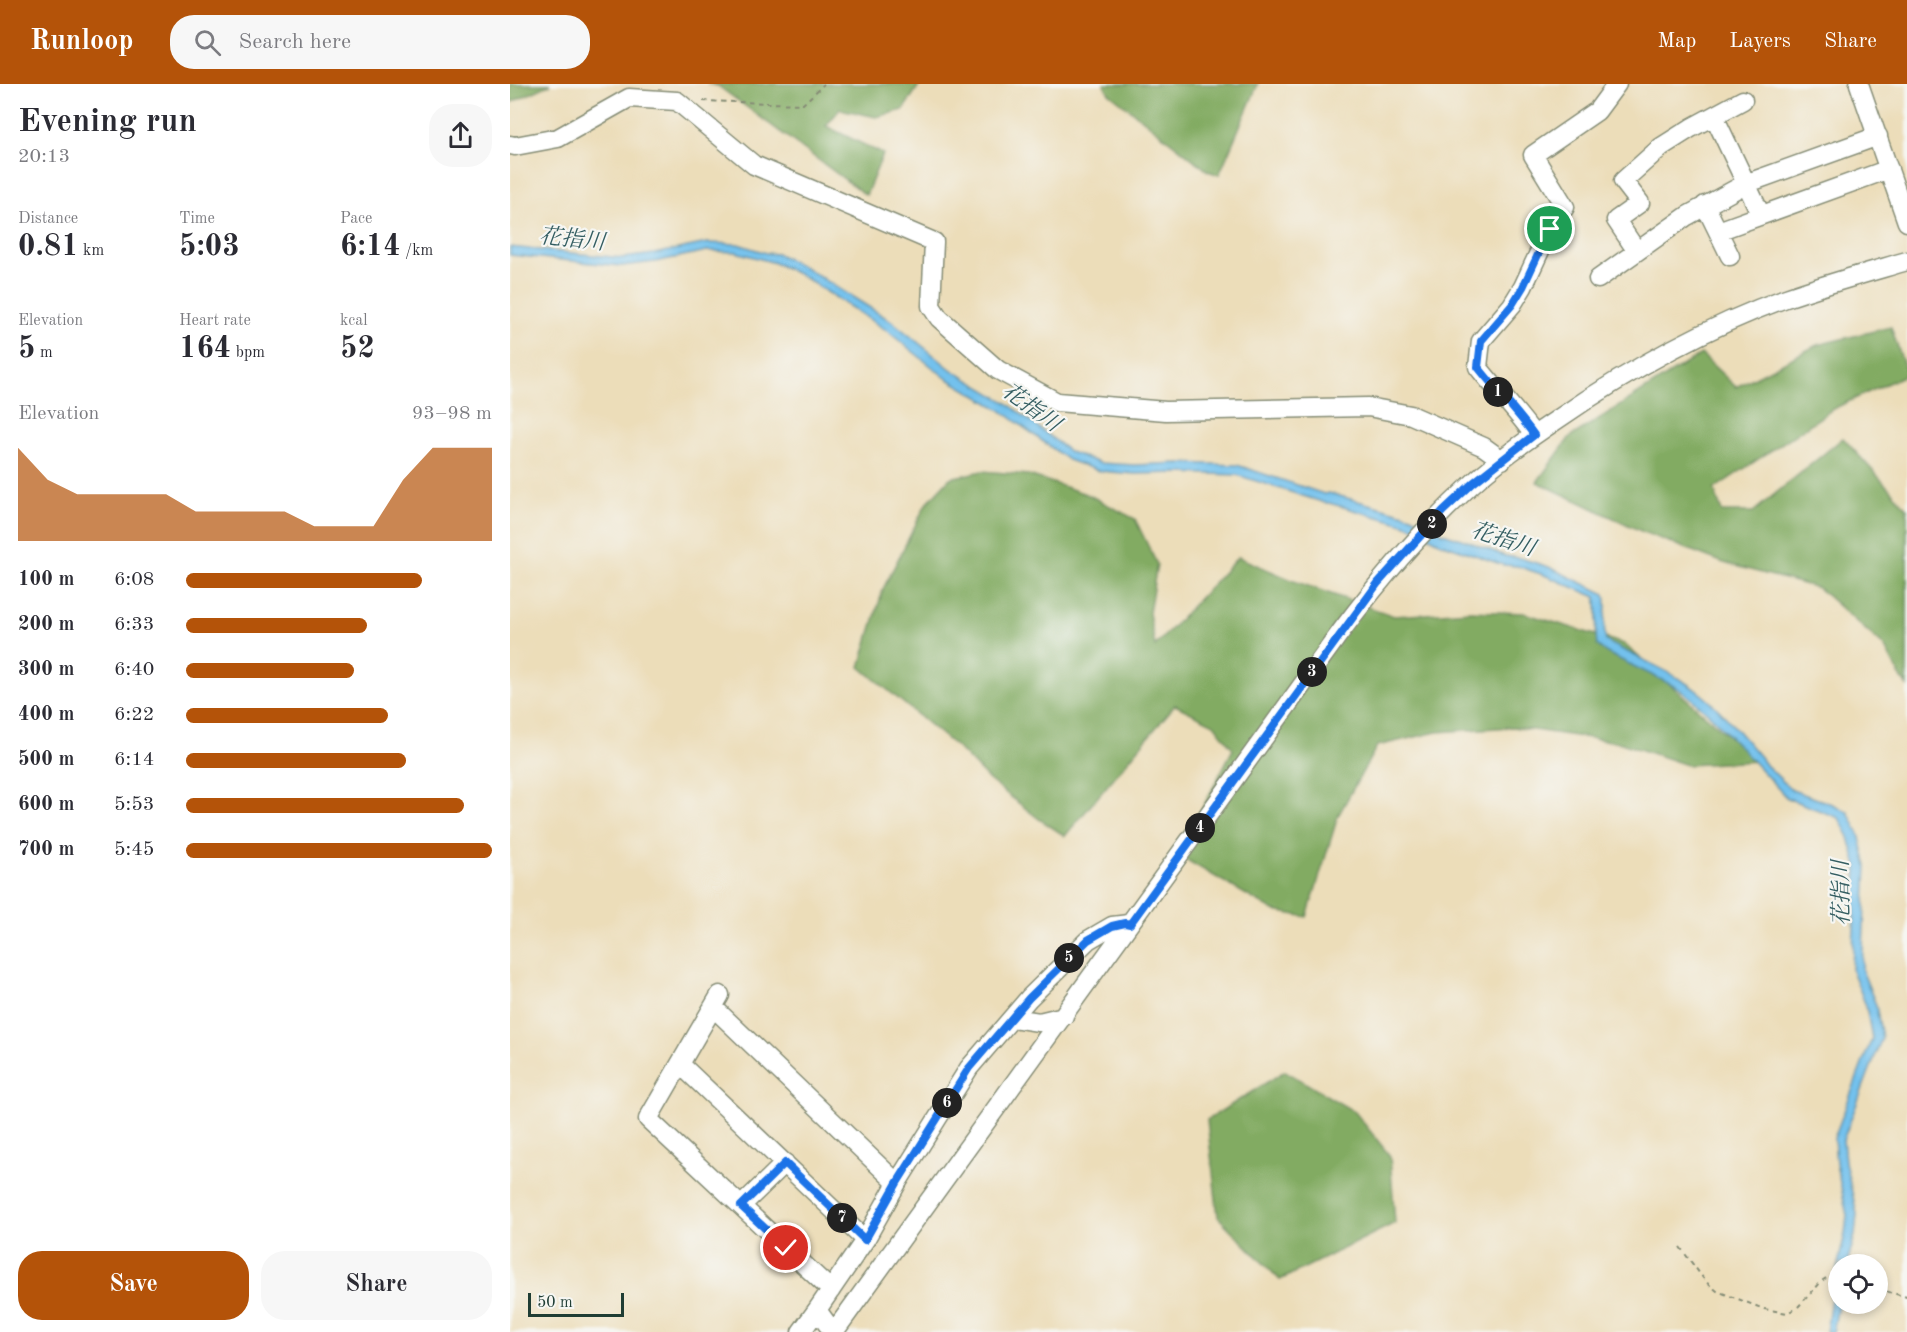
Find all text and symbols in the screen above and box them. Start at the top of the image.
search box [170,15,590,69]
icon: search [191,26,224,59]
text: Runloop [30,28,134,56]
text: Search here [239,31,351,53]
text: Map [1657,31,1696,52]
text: Layers [1729,31,1791,52]
text: Share [1824,31,1877,52]
button: share [429,104,492,167]
text: Evening run [18,106,197,139]
text: 20:13 [18,147,70,167]
pin [1524,203,1575,254]
text: Distance [18,211,78,227]
text: Time [179,211,215,227]
text: Pace [340,211,372,227]
icon: arrive [1533,212,1566,245]
water label: 花指川 [538,224,608,255]
text: 0.81 [18,232,79,262]
text: 5:03 [179,232,240,262]
text: 6:14 [340,232,401,262]
text: km [79,243,104,259]
text: /km [401,243,433,259]
text: Elevation [18,313,83,329]
text: Heart rate [179,313,251,329]
text: kcal [340,313,368,329]
text: 5 [18,334,35,364]
text: 164 [179,334,231,364]
text: 52 [340,334,375,364]
text: m [35,345,53,361]
text: bpm [231,345,265,361]
pin: 1 [1483,377,1513,407]
water label: 花指川 [998,378,1067,437]
text: 1 [1493,384,1503,400]
text: Elevation [18,404,99,424]
text: 93–98 m [412,404,492,424]
pin: 2 [1417,509,1447,539]
text: 2 [1427,516,1437,532]
water label: 花指川 [1468,517,1540,561]
text: 100 m [18,570,74,590]
text: 6:08 [114,570,154,590]
text: 200 m [18,615,74,635]
text: 6:33 [114,615,154,635]
pin: 3 [1297,657,1327,687]
text: 300 m [18,660,74,680]
text: 6:40 [114,660,154,680]
text: 3 [1307,664,1317,680]
text: 400 m [18,705,74,725]
text: 6:22 [114,705,154,725]
text: 500 m [18,750,74,770]
text: 6:14 [114,750,154,770]
text: 600 m [18,795,74,815]
text: 5:53 [114,795,154,815]
pin: 4 [1185,813,1215,843]
text: 4 [1195,820,1205,836]
text: 700 m [18,840,74,860]
text: 5:45 [114,840,154,860]
water label: 花指川 [1828,858,1854,926]
pin: 5 [1054,943,1084,973]
text: 5 [1064,950,1074,966]
pin: 6 [932,1088,962,1118]
text: 6 [942,1095,952,1111]
pin: 7 [827,1203,857,1233]
text: 7 [837,1210,847,1226]
pin [760,1222,811,1273]
icon: check [769,1231,802,1264]
button: Save [18,1251,249,1320]
button: Share [261,1251,492,1320]
map controls [1828,1254,1888,1314]
button: locate [1828,1254,1888,1314]
scale bar [528,1290,624,1318]
text: 50 m [537,1295,573,1311]

